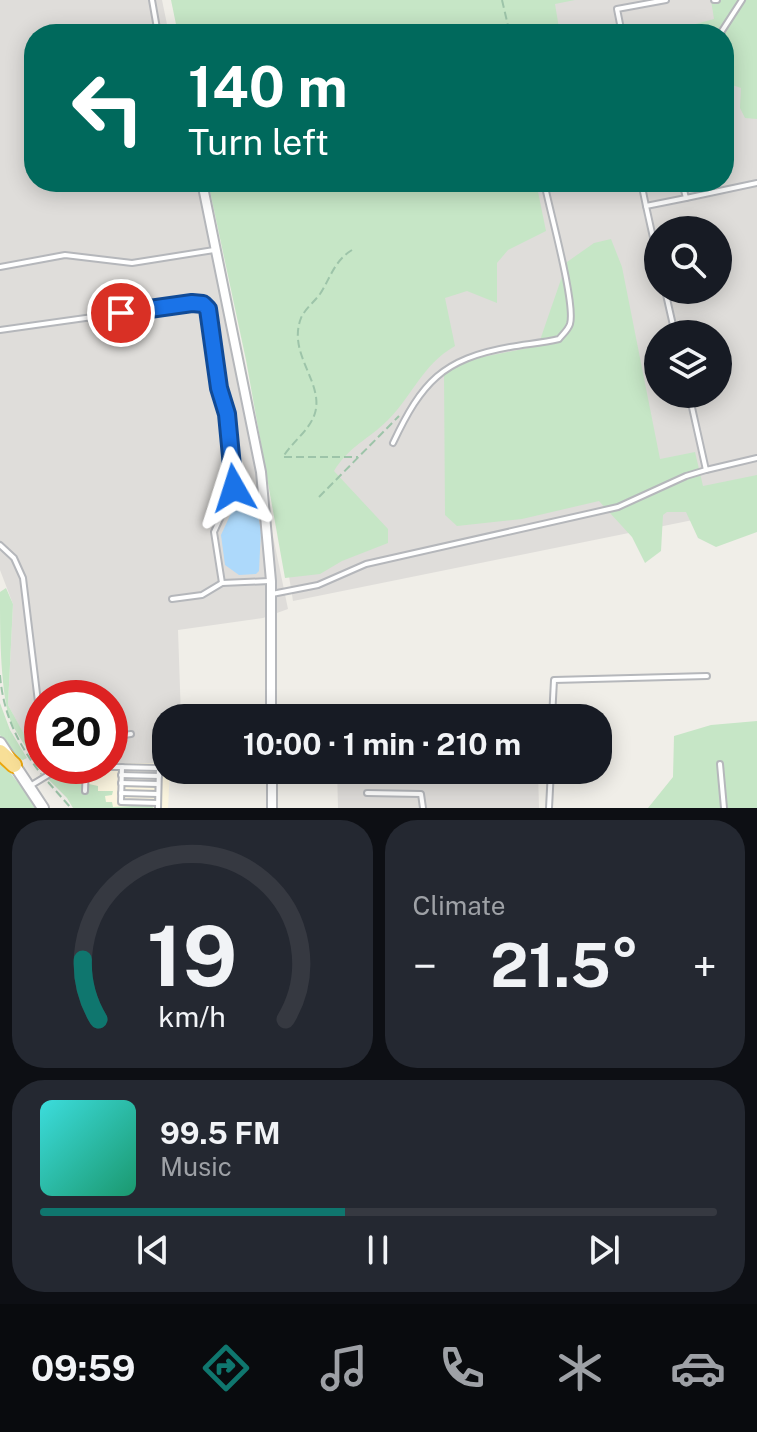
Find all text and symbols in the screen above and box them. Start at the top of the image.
text: 140 m [188,54,348,120]
icon: left [56,56,160,160]
text: Turn left [188,121,329,163]
map controls [644,216,732,408]
button: search [644,216,732,304]
pin [87,279,155,347]
icon: arrive [99,291,143,335]
button: layers [644,320,732,408]
position arrow [192,446,276,530]
speed limit sign: 20 [24,680,128,784]
text: 10:00 · 1 min · 210 m [243,726,521,762]
text: Climate [413,890,506,921]
text: 19 [147,907,237,1005]
text: 21.5° [490,930,639,1001]
text: − [413,940,437,992]
text: + [693,940,717,992]
text: km/h [159,1000,226,1033]
text: 99.5 FM [160,1115,280,1151]
text: Music [160,1151,232,1182]
icon: previous [131,1228,175,1272]
icon: pause [356,1228,400,1272]
icon: next [582,1228,626,1272]
icon: directions [198,1340,254,1396]
icon: music [316,1340,372,1396]
icon: phone [434,1340,490,1396]
icon: climate [552,1340,608,1396]
icon: car [670,1340,726,1396]
text: 09:59 [31,1347,136,1389]

